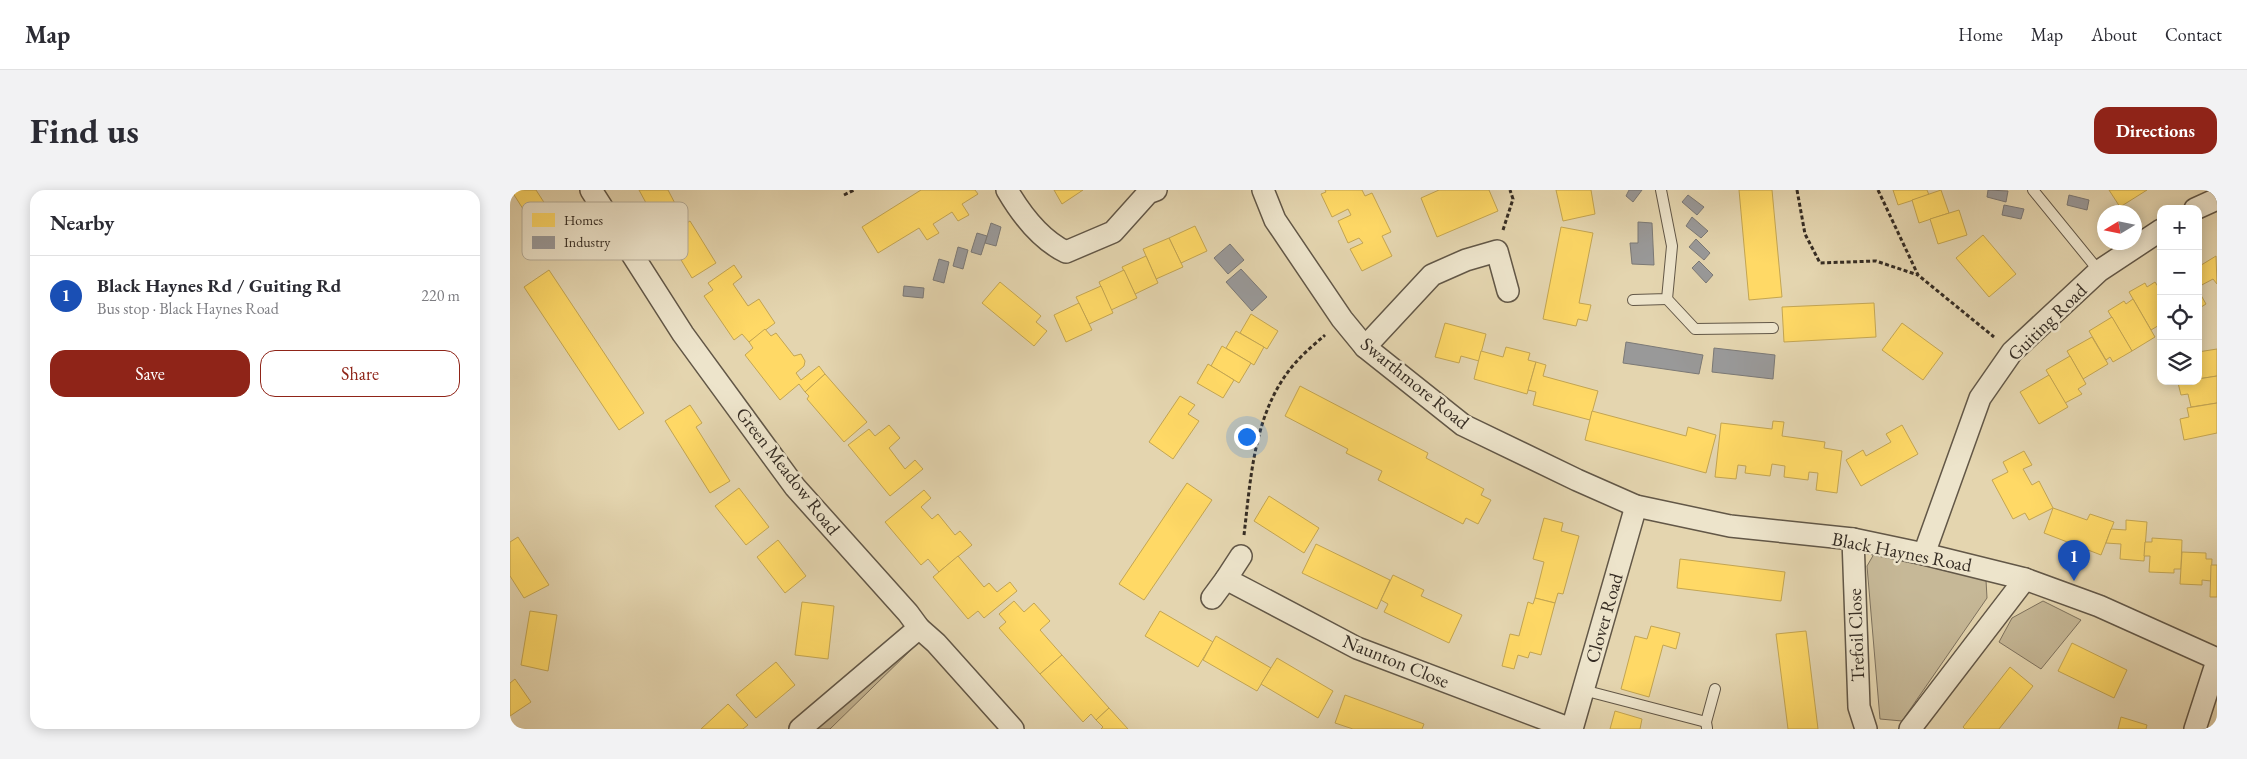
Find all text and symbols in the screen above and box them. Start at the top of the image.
text: Map [25,19,70,50]
text: Home [1958,23,2003,46]
text: Map [2031,23,2063,46]
text: About [2091,23,2137,46]
text: Contact [2165,23,2222,46]
button: Directions [2094,107,2217,154]
text: Find us [30,108,139,153]
legend [522,202,688,260]
north arrow [2097,205,2142,250]
map controls [2157,205,2202,385]
button: + [2157,205,2202,250]
text: Nearby [50,209,114,236]
text: Homes [564,211,604,229]
text: Industry [564,233,611,251]
button: − [2157,250,2202,295]
text: Black Haynes Rd / Guiting Rd [97,273,341,298]
street label: Guiting Road [2002,278,2092,366]
text: 1 [62,285,70,306]
text: 220 m [421,285,460,306]
button: locate [2157,295,2202,340]
text: Bus stop · Black Haynes Road [97,298,279,319]
street label: Swarthmore Road [1356,332,1475,435]
button: layers [2157,340,2202,385]
button: Save [50,350,250,397]
button: Share [260,350,460,397]
street label: Green Meadow Road [730,402,846,540]
your location [1234,424,1260,450]
street label: Black Haynes Road [1830,526,1974,578]
pin: 1 [2058,540,2090,581]
street label: Clover Road [1579,570,1629,666]
street label: Trefoil Close [1842,588,1870,682]
street label: Naunton Close [1339,628,1453,694]

